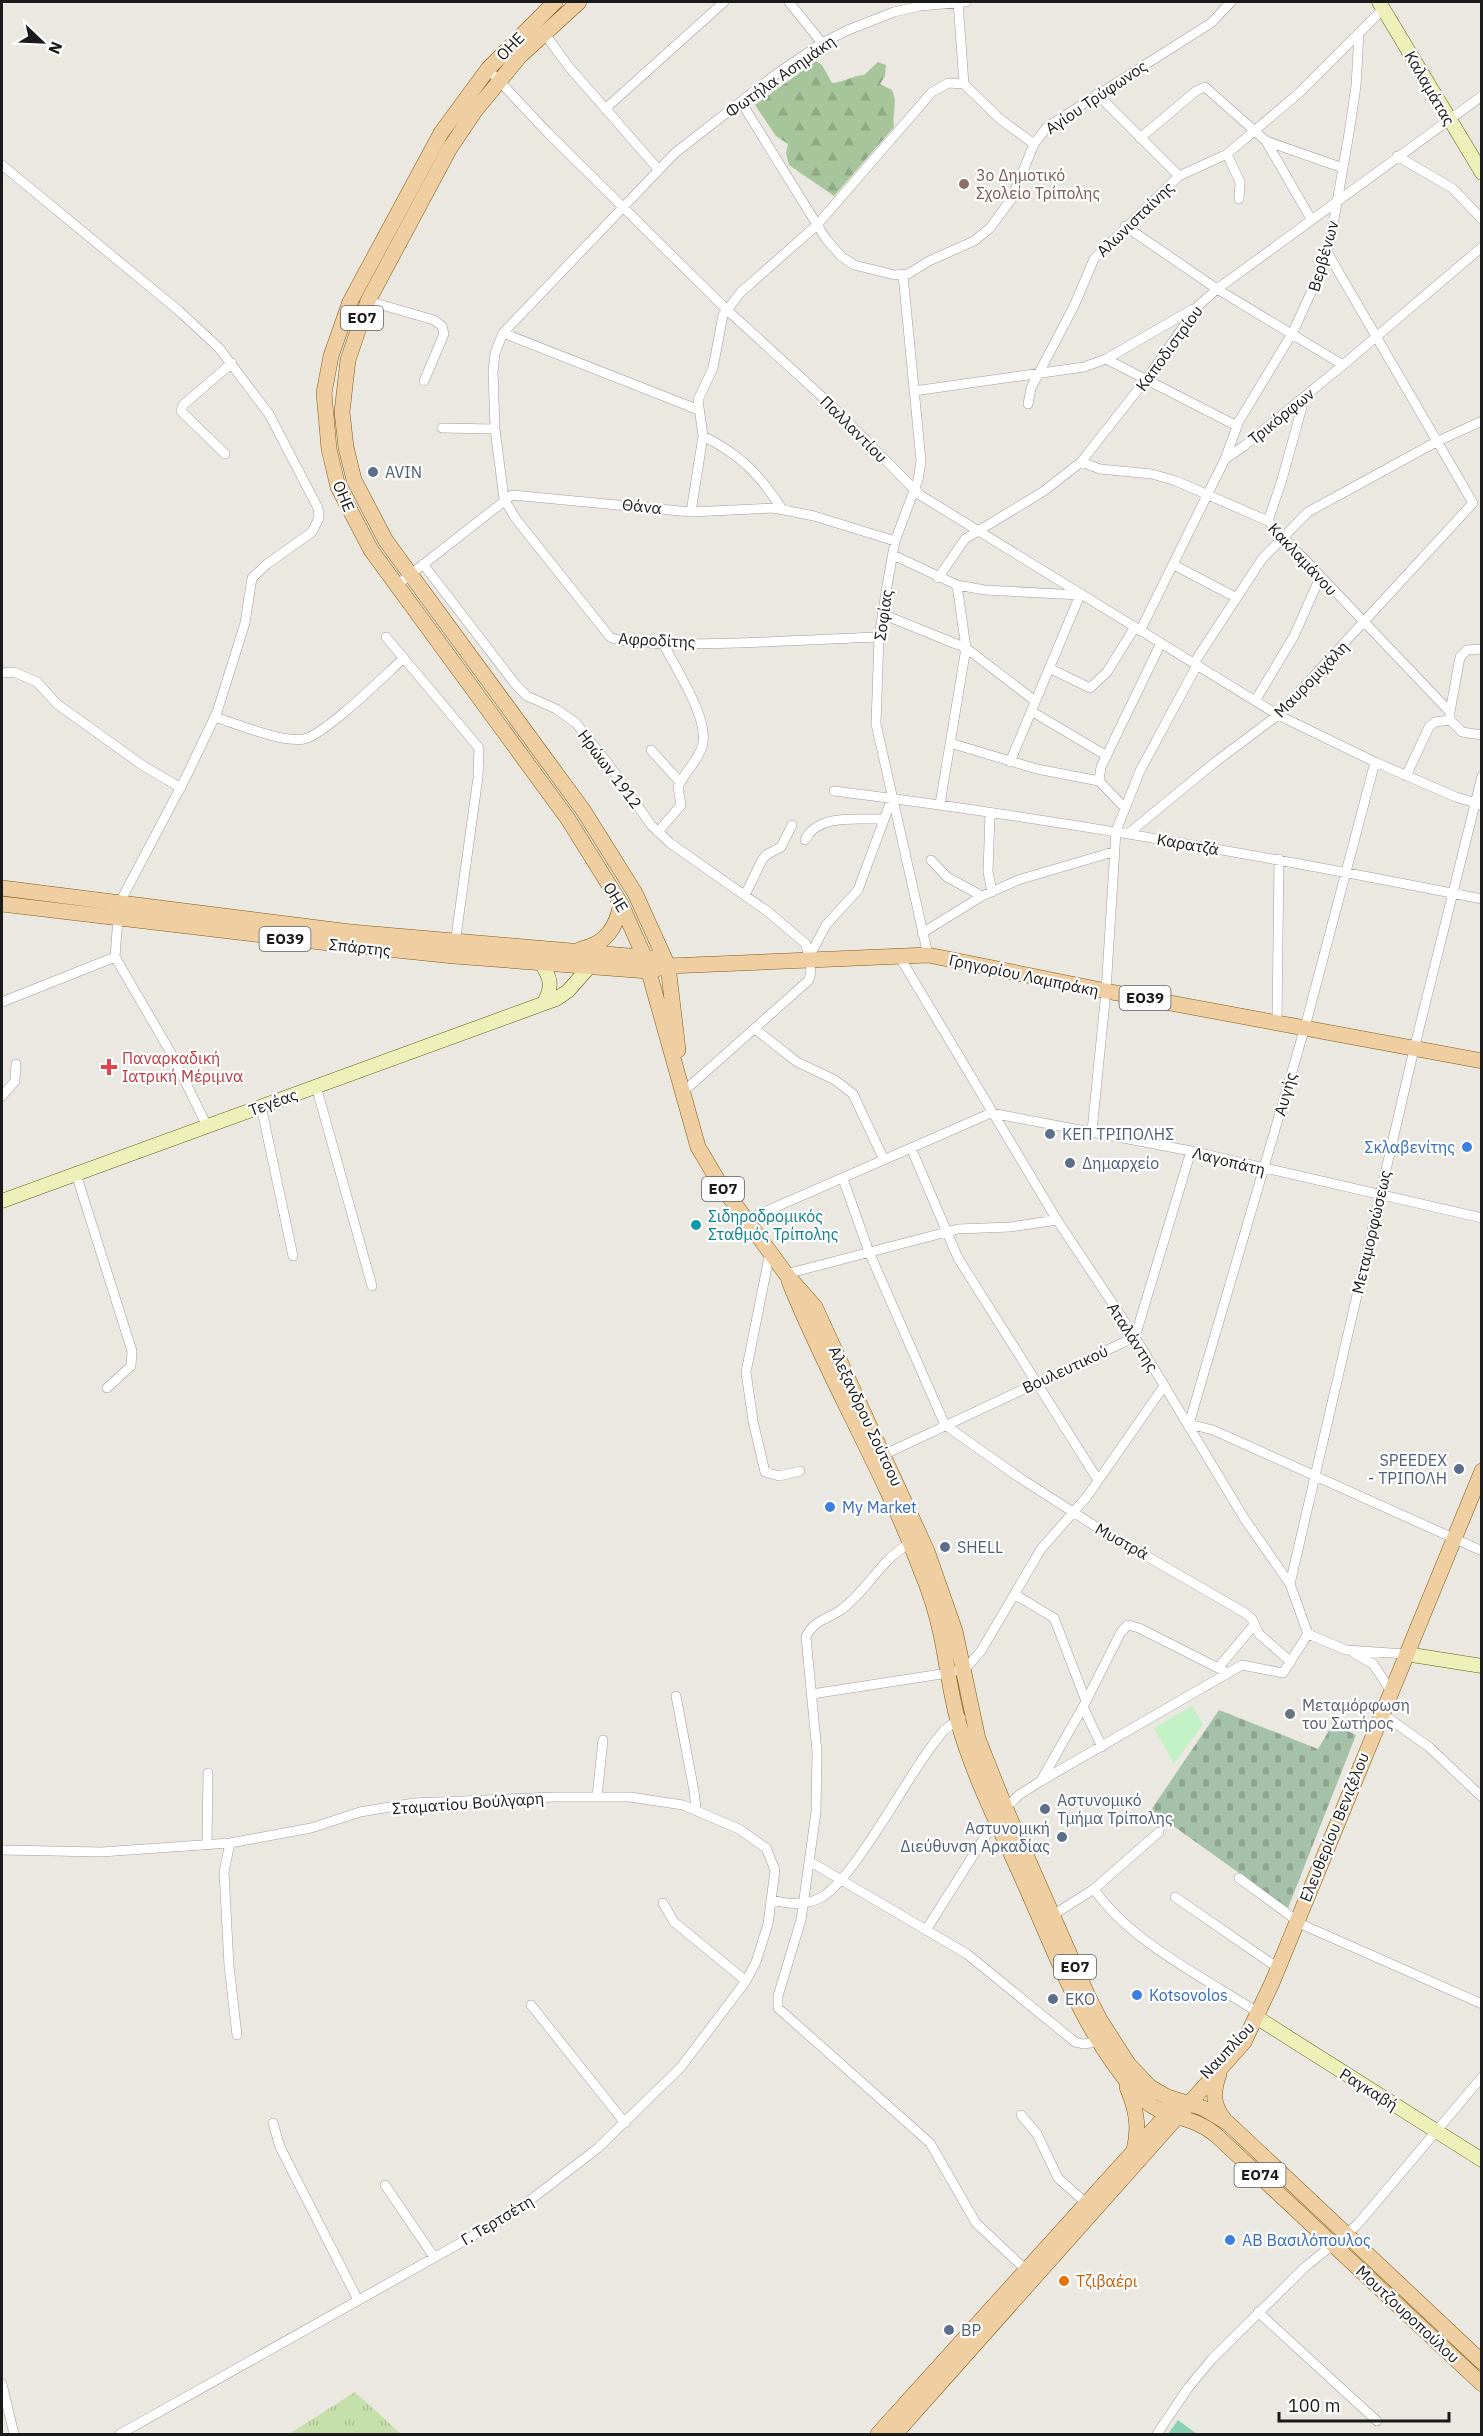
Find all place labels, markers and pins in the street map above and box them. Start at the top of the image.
place label: 3ο Δημοτικό Σχολείο Τρίπολης [976,165,1101,203]
marker: 3ο Δημοτικό Σχολείο Τρίπολης [957,177,971,191]
place label: AVIN [385,462,422,482]
marker: AVIN [366,465,380,479]
place label: Παναρκαδική Ιατρική Μέριμνα [122,1048,243,1086]
marker: Παναρκαδική Ιατρική Μέριμνα [100,1058,118,1076]
place label: ΚΕΠ ΤΡΙΠΟΛΗΣ [1062,1124,1174,1144]
marker: ΚΕΠ ΤΡΙΠΟΛΗΣ [1043,1127,1057,1141]
place label: Σκλαβενίτης [1365,1137,1455,1157]
marker: Σκλαβενίτης [1460,1140,1474,1154]
place label: Δημαρχείο [1082,1153,1159,1173]
marker: Δημαρχείο [1063,1156,1077,1170]
place label: Σιδηροδρομικός Σταθμός Τρίπολης [708,1206,839,1244]
marker: Σιδηροδρομικός Σταθμός Τρίπολης [689,1218,703,1232]
place label: SPEEDEX - ΤΡΙΠΟΛΗ [1368,1450,1447,1488]
marker: SPEEDEX - ΤΡΙΠΟΛΗ [1452,1462,1466,1476]
place label: My Market [842,1497,917,1517]
marker: My Market [823,1500,837,1514]
place label: SHELL [957,1537,1003,1557]
marker: SHELL [938,1540,952,1554]
place label: Μεταμόρφωση του Σωτήρος [1302,1695,1410,1733]
marker: Μεταμόρφωση του Σωτήρος [1283,1707,1297,1721]
place label: Αστυνομικό Τμήμα Τρίπολης [1057,1790,1173,1828]
marker: Αστυνομικό Τμήμα Τρίπολης [1038,1802,1052,1816]
place label: Αστυνομική Διεύθυνση Αρκαδίας [900,1818,1050,1856]
marker: Αστυνομική Διεύθυνση Αρκαδίας [1055,1830,1069,1844]
place label: Kotsovolos [1149,1985,1228,2005]
marker: Kotsovolos [1130,1988,1144,2002]
place label: EKO [1065,1989,1095,2009]
marker: EKO [1046,1992,1060,2006]
place label: ΑΒ Βασιλόπουλος [1242,2230,1371,2250]
marker: ΑΒ Βασιλόπουλος [1223,2233,1237,2247]
place label: Τζιβαέρι [1076,2271,1138,2291]
marker: Τζιβαέρι [1057,2274,1071,2288]
place label: BP [961,2320,981,2340]
marker: BP [942,2323,956,2337]

